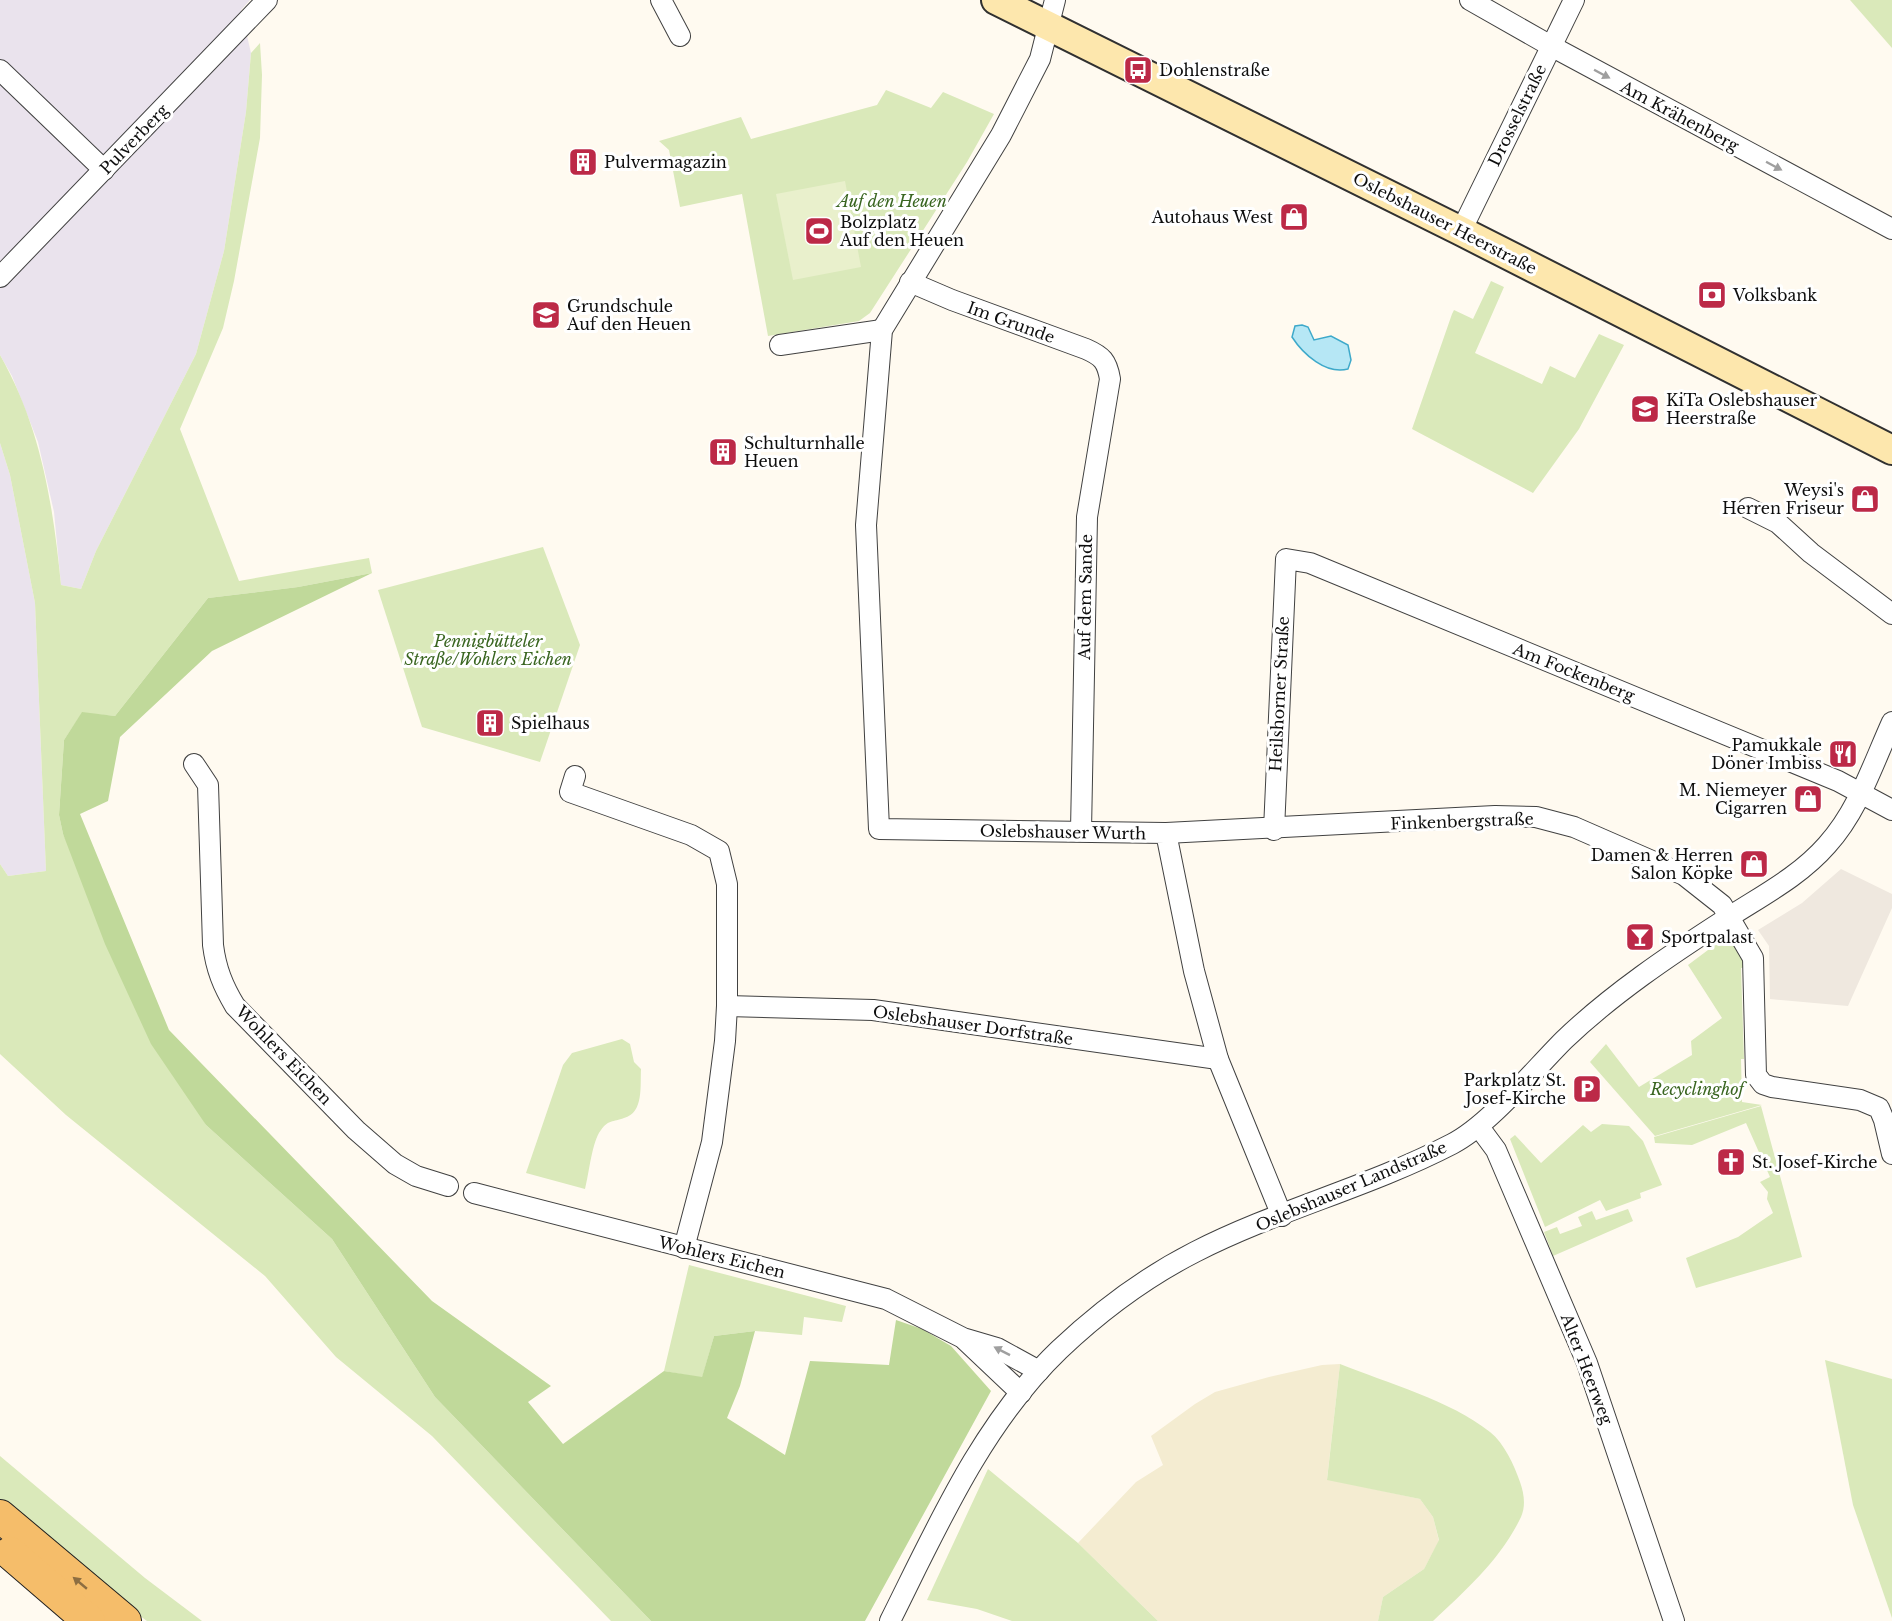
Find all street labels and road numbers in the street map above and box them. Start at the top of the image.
street label: Drosselstraße [1484,61,1550,169]
street label: Am Krähenberg [1617,76,1743,156]
street label: Pulverberg [96,99,173,178]
street label: Oslebshauser Heerstraße [1350,168,1540,278]
street label: Im Grunde [965,297,1057,347]
street label: Auf dem Sande [1074,534,1096,661]
street label: Heilshorner Straße [1265,616,1293,772]
street label: Am Fockenberg [1509,638,1638,706]
street label: Finkenbergstraße [1390,809,1534,833]
street label: Oslebshauser Wurth [980,821,1146,843]
street label: Wohlers Eichen [231,1001,336,1109]
street label: Oslebshauser Dorfstraße [872,1001,1074,1049]
street label: Oslebshauser Landstraße [1253,1137,1449,1235]
street label: Wohlers Eichen [656,1231,787,1282]
street label: Alter Heerweg [1556,1310,1617,1428]

